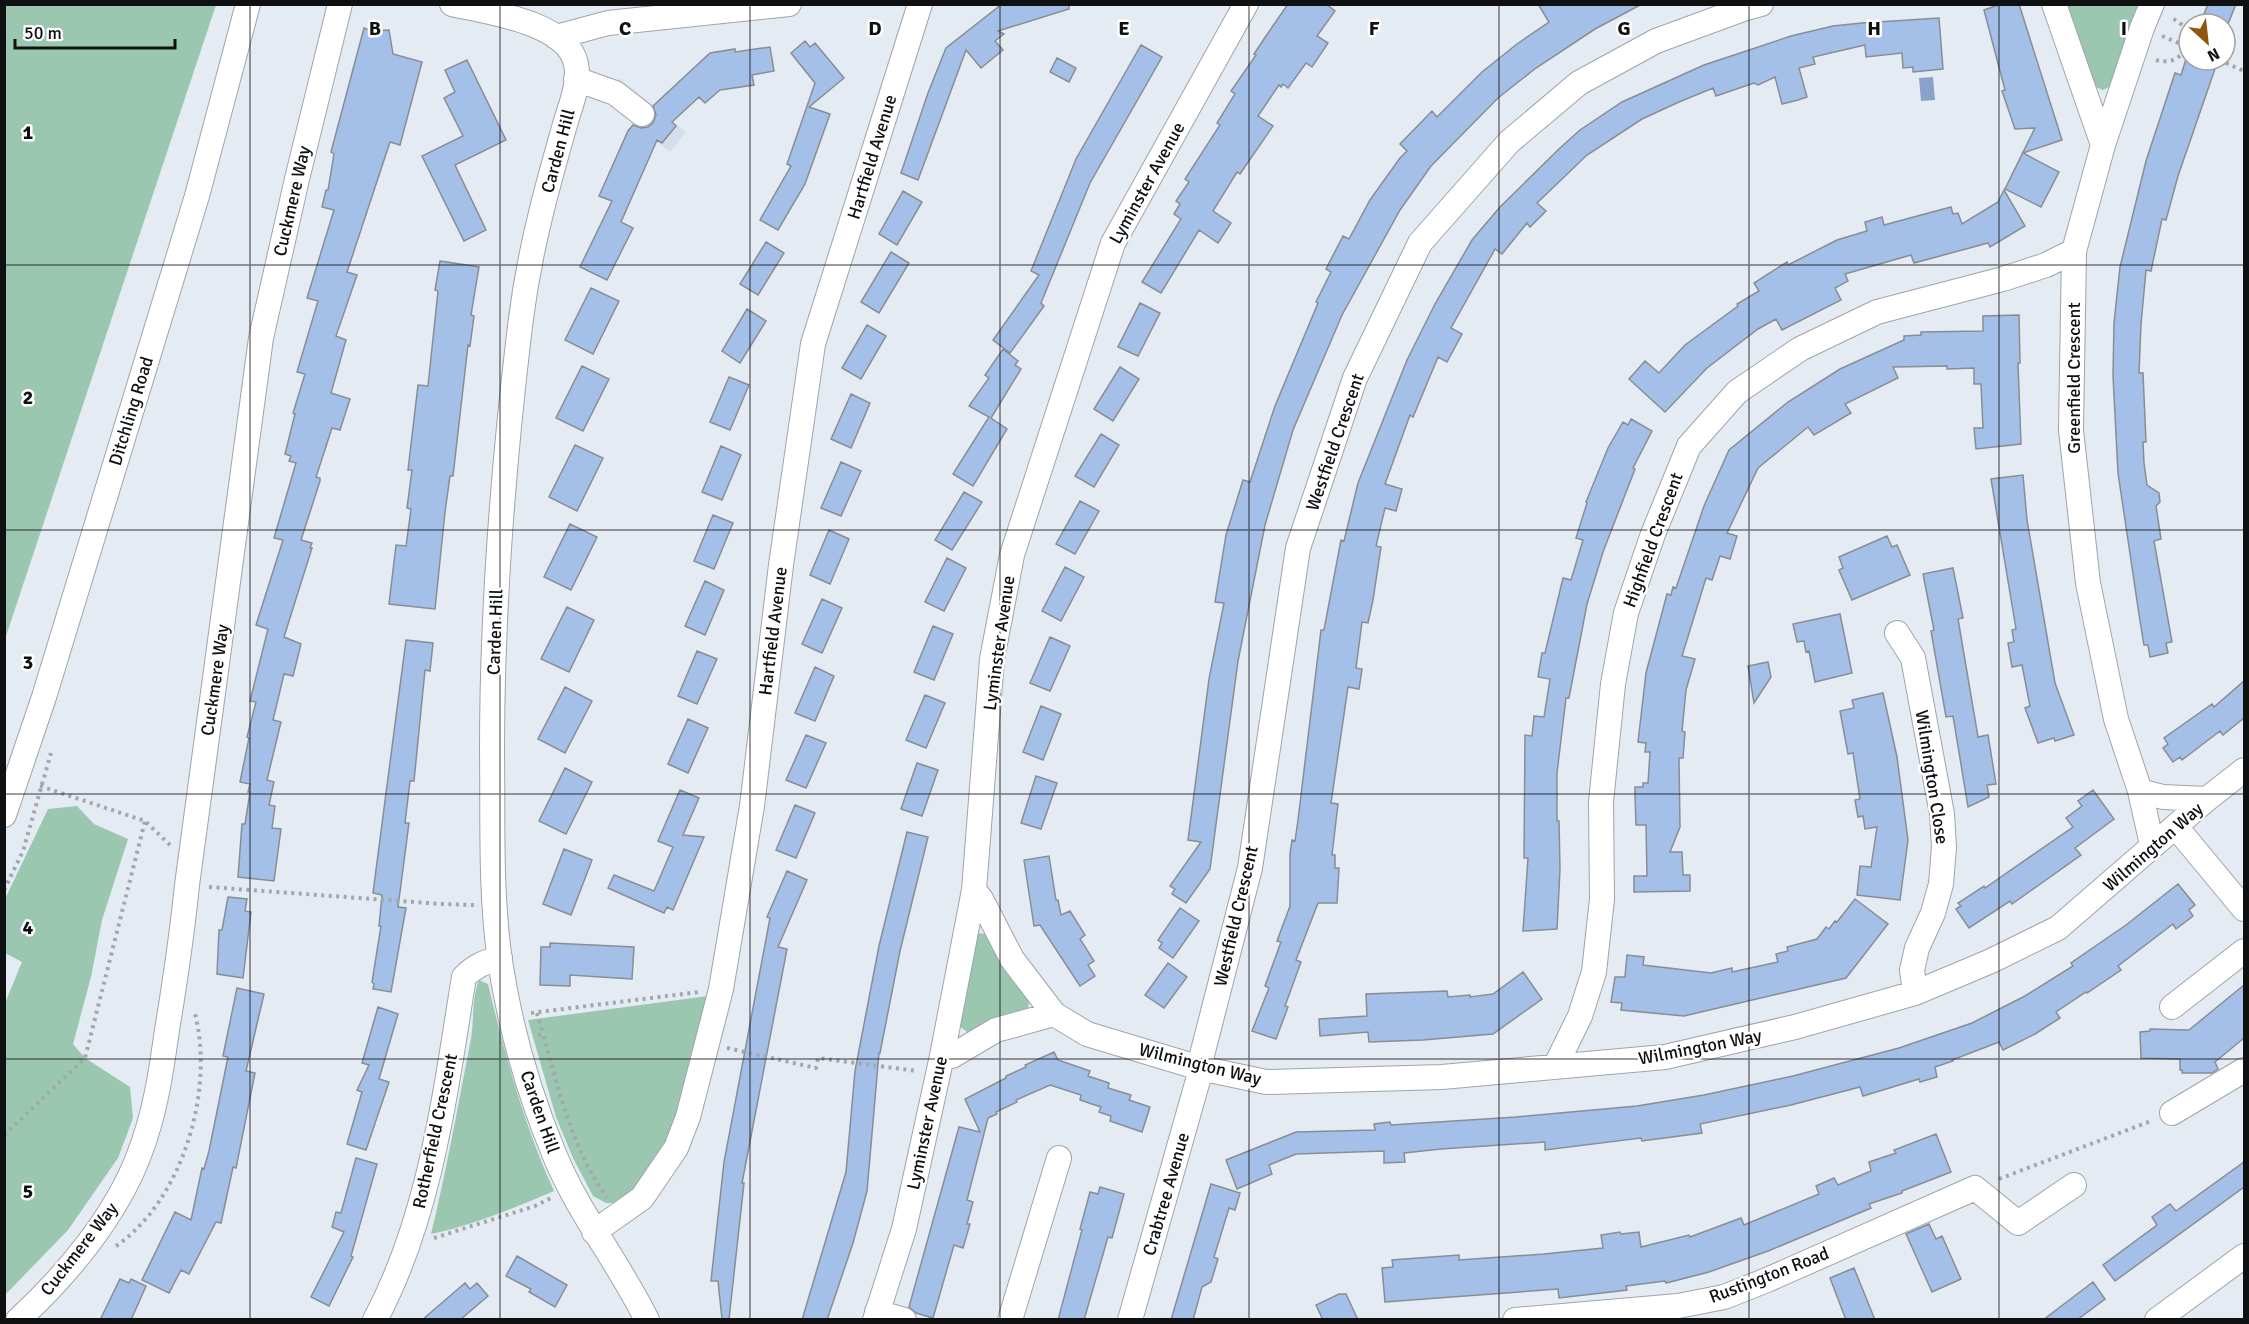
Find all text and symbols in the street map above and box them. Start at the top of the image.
scale bar [15,12,176,50]
north arrow [2177,12,2237,72]
text: B [369,16,381,41]
text: C [619,16,631,41]
text: D [868,16,882,41]
text: E [1118,16,1130,41]
text: F [1369,16,1380,41]
text: G [1617,16,1631,41]
text: H [1867,16,1881,41]
text: I [2121,16,2127,41]
text: 50 m [24,22,62,44]
text: N [2204,43,2223,66]
street label: Hartfield Avenue [843,92,901,222]
street label: Carden Hill [536,107,580,195]
street label: Lyminster Avenue [1104,118,1190,248]
text: 1 [23,120,34,145]
street label: Cuckmere Way [269,143,316,258]
street label: Greenfield Crescent [2063,302,2085,454]
street label: Ditchling Road [104,354,158,468]
street label: Westfield Crescent [1301,370,1369,514]
text: 2 [23,385,33,410]
street label: Highfield Crescent [1618,469,1688,611]
street label: Hartfield Avenue [754,565,792,697]
street label: Lyminster Avenue [979,574,1019,712]
street label: Carden Hill [483,589,507,675]
street label: Cuckmere Way [196,622,234,737]
text: 3 [23,650,33,675]
street label: Wilmington Close [1911,708,1953,846]
street label: Wilmington Way [2099,797,2208,896]
street label: Westfield Crescent [1209,843,1263,989]
text: 4 [23,915,34,940]
street label: Wilmington Way [1636,1024,1764,1070]
street label: Wilmington Way [1137,1038,1264,1090]
street label: Rotherfield Crescent [408,1052,462,1210]
street label: Lyminster Avenue [902,1054,952,1192]
street label: Carden Hill [516,1068,564,1156]
street label: Crabtree Avenue [1138,1130,1194,1258]
text: 5 [23,1179,33,1204]
street label: Cuckmere Way [36,1197,123,1300]
street label: Rustington Road [1706,1242,1832,1308]

